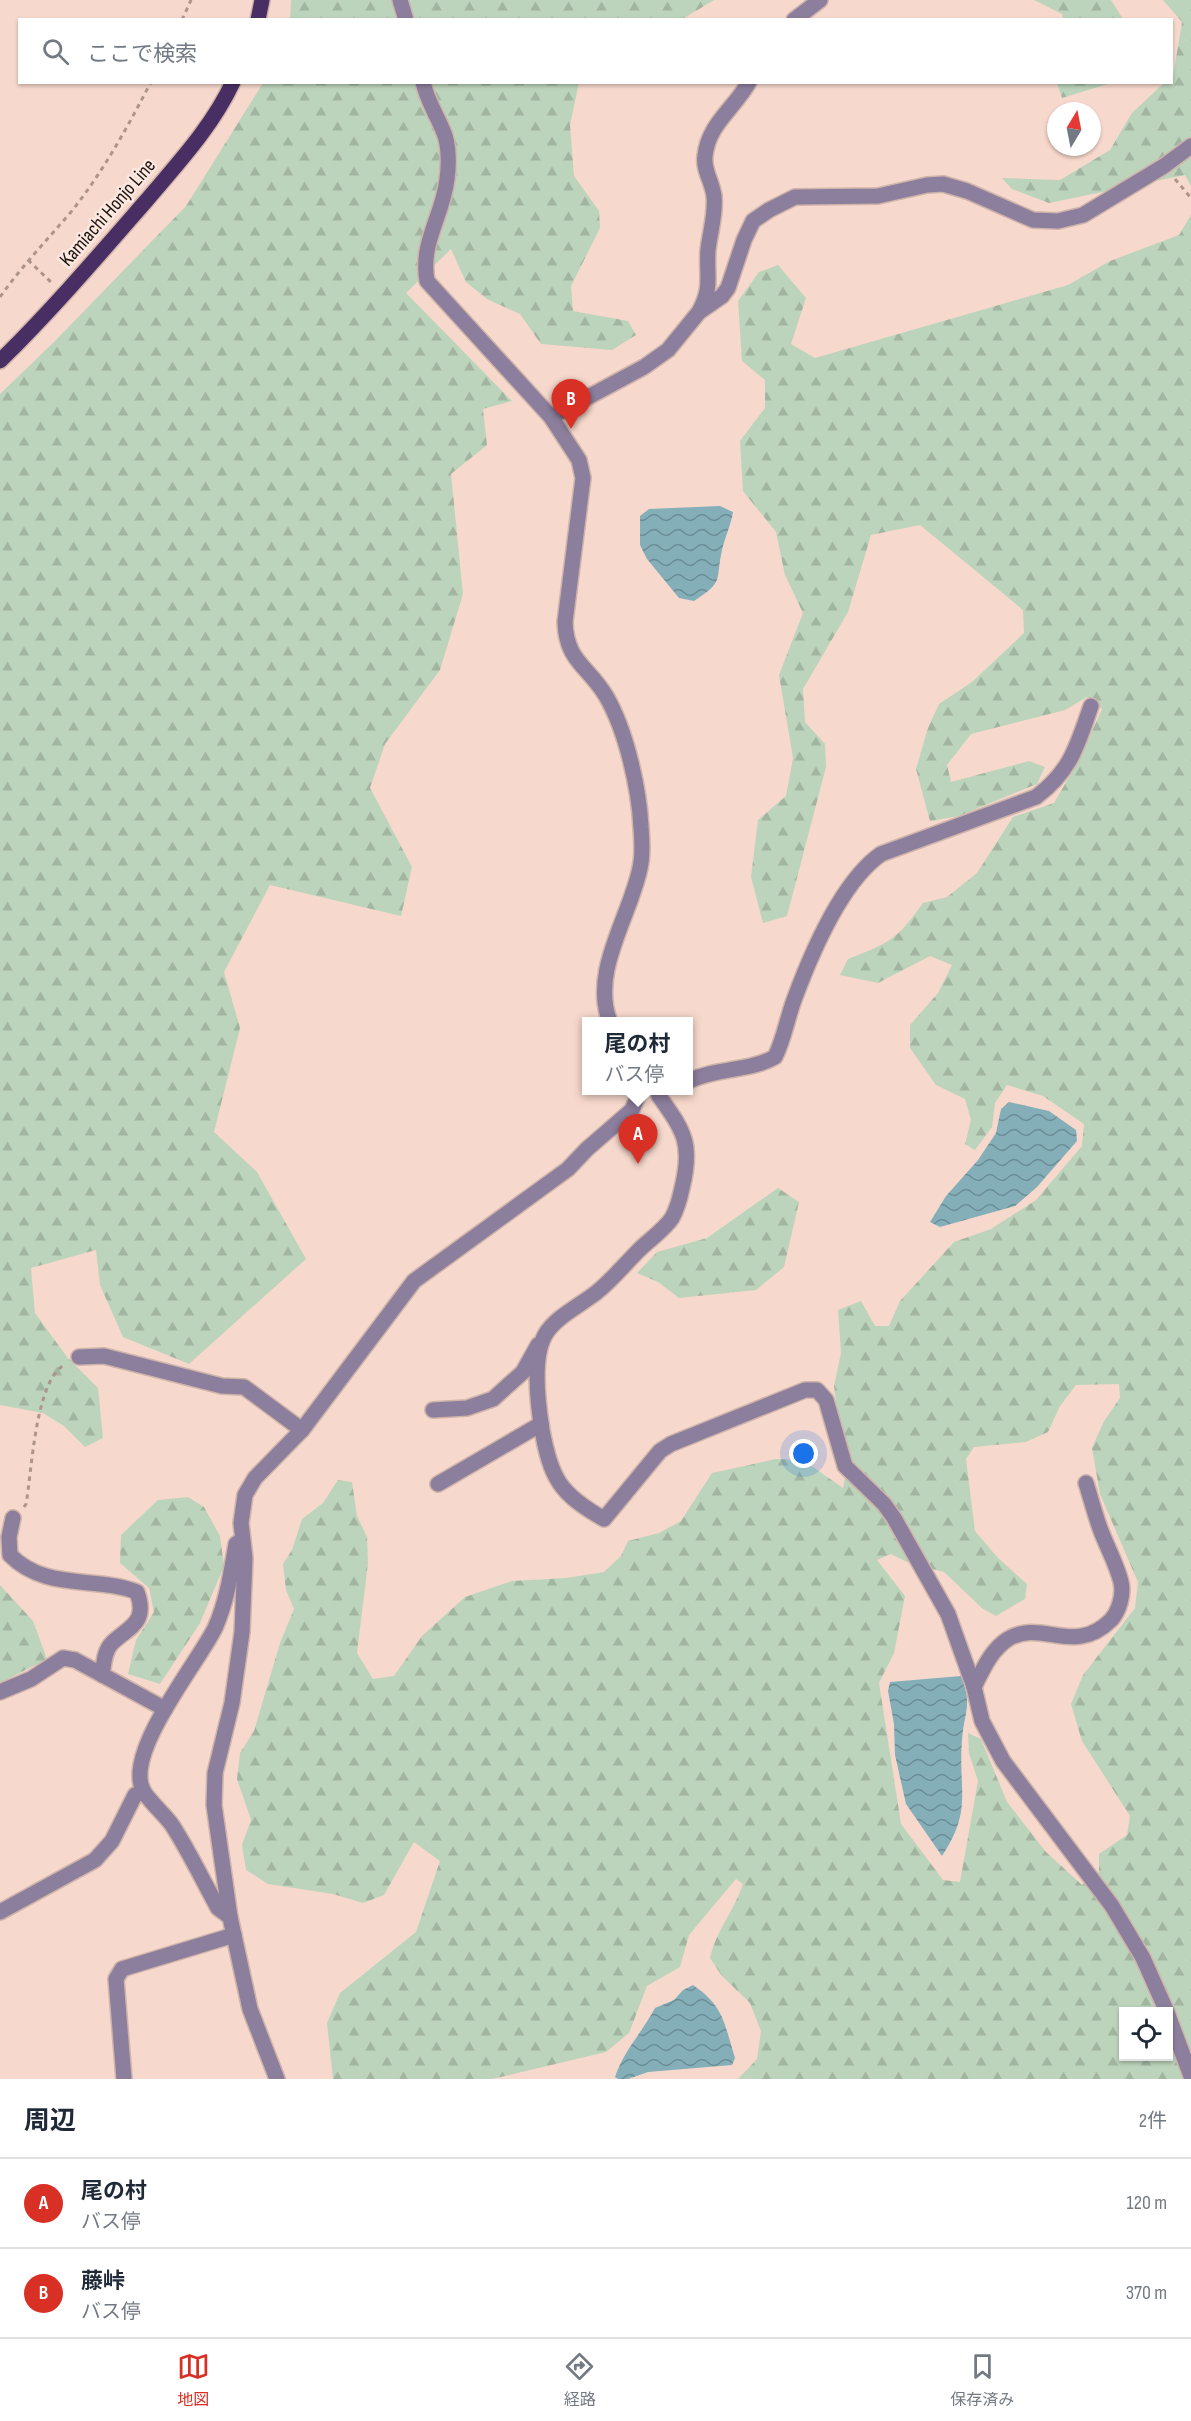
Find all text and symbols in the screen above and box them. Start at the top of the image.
search box [18,18,1173,84]
icon: search [39,35,72,68]
text: ここで検索 [87,41,197,68]
north arrow [1047,102,1101,156]
street label: Kamiachi Honjo Line [55,154,161,271]
pin: B [552,380,590,429]
popup [582,1017,693,1095]
text: 尾の村 [604,1031,671,1058]
text: バス停 [604,1063,664,1087]
pin: A [618,1114,658,1164]
your location [789,1439,818,1468]
map controls [1119,2007,1173,2061]
button: locate [1119,2007,1173,2061]
text: 周辺 [24,2106,76,2137]
text: 2件 [1139,2109,1167,2133]
text: 尾の村 [81,2178,147,2205]
text: A [39,2191,48,2215]
text: 120 m [1127,2191,1167,2215]
text: バス停 [81,2210,141,2234]
text: 藤峠 [81,2268,125,2295]
text: B [39,2281,48,2305]
text: 370 m [1126,2281,1167,2305]
text: バス停 [81,2300,141,2324]
tab: 地図 [177,2350,210,2410]
tab: 経路 [563,2350,596,2410]
tab: 保存済み [950,2350,1014,2410]

